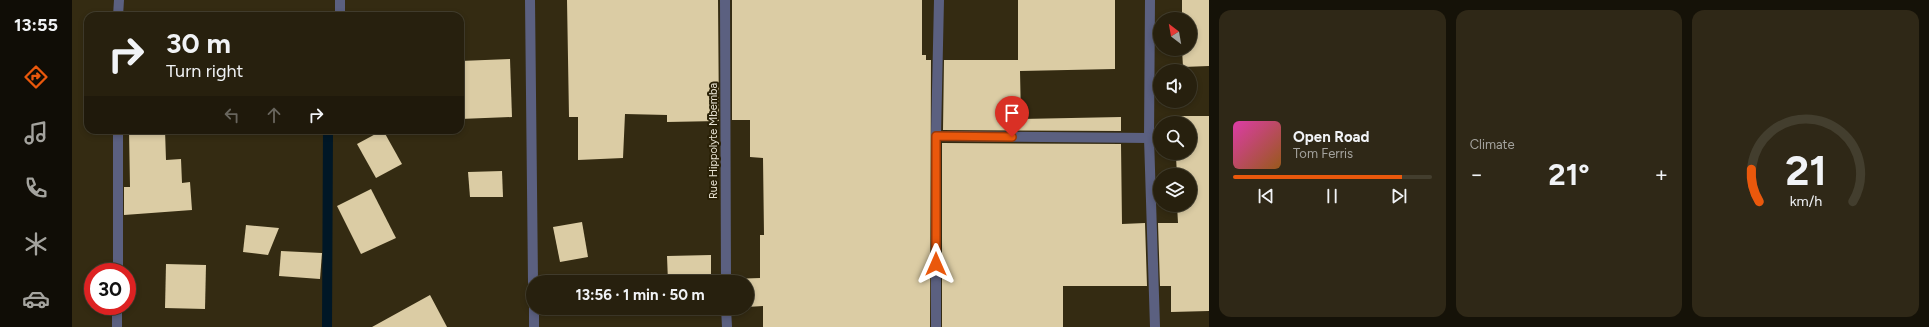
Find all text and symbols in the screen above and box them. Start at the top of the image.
north arrow [1153,12,1197,56]
map controls [1153,12,1197,212]
text: 13:55 [14,14,58,36]
text: 30 m [166,26,231,60]
icon: right [100,28,152,80]
text: Turn right [166,60,243,82]
icon: directions [22,63,50,91]
button: sound [1153,64,1197,108]
street label: Rue Hippolyte Mbemba [707,83,720,199]
pin [995,96,1029,137]
icon: arrive [1001,102,1023,124]
icon: left [221,104,243,126]
icon: ahead [263,104,285,126]
icon: right [305,104,327,126]
button: search [1153,116,1197,160]
icon: music [22,119,50,147]
text: Open Road [1293,128,1370,146]
text: Climate [1470,137,1515,152]
text: 21 [1785,144,1826,194]
text: Tom Ferris [1293,146,1353,161]
text: 21° [1548,156,1590,193]
text: − [1470,161,1483,188]
text: + [1655,161,1668,188]
button: layers [1153,168,1197,212]
icon: phone [22,174,50,202]
icon: previous [1255,185,1277,207]
icon: pause [1321,185,1343,207]
icon: next [1388,185,1410,207]
text: km/h [1789,191,1822,209]
icon: climate [22,230,50,258]
position arrow [915,243,957,285]
speed limit sign: 30 [84,263,136,315]
icon: car [22,285,50,313]
text: 13:56 · 1 min · 50 m [575,286,705,304]

